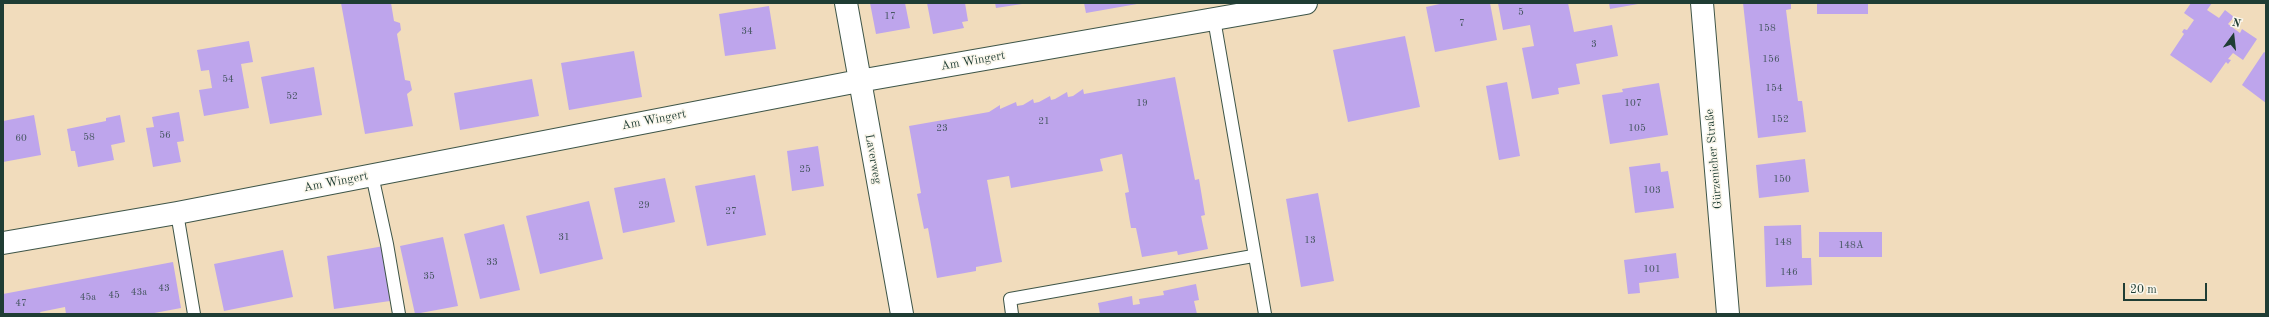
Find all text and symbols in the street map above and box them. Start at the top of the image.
house number: 5 [1518,6,1524,18]
house number: 17 [884,10,896,22]
north arrow [2213,16,2253,56]
house number: 7 [1459,17,1465,29]
text: N [2231,18,2242,30]
house number: 158 [1758,22,1776,34]
house number: 34 [741,25,753,37]
house number: 3 [1591,38,1597,50]
street label: Am Wingert [940,48,1006,74]
house number: 156 [1762,53,1780,65]
house number: 54 [222,73,234,85]
house number: 154 [1765,82,1783,94]
house number: 52 [286,90,298,102]
house number: 19 [1136,97,1148,109]
house number: 107 [1624,97,1642,109]
street label: Am Wingert [621,107,687,133]
street label: Gürzenicher Straße [1702,108,1726,210]
house number: 152 [1771,113,1789,125]
house number: 21 [1038,115,1050,127]
house number: 23 [936,122,948,134]
house number: 105 [1628,122,1646,134]
house number: 56 [159,129,171,141]
house number: 58 [83,131,95,143]
house number: 60 [15,132,27,144]
street label: Laverweg [862,133,884,185]
house number: 25 [799,163,811,175]
street label: Am Wingert [303,169,369,195]
house number: 150 [1773,173,1791,185]
house number: 103 [1643,184,1661,196]
house number: 29 [638,199,650,211]
house number: 27 [725,205,737,217]
house number: 31 [558,231,570,243]
house number: 13 [1304,234,1316,246]
house number: 148 [1774,236,1792,248]
house number: 148A [1838,239,1864,251]
house number: 33 [486,256,498,268]
house number: 101 [1643,263,1661,275]
house number: 146 [1780,266,1798,278]
house number: 35 [423,270,435,282]
scale bar [2125,275,2209,301]
house number: 43 [158,282,170,294]
text: 20 m [2130,284,2157,296]
house number: 43a [131,286,147,298]
house number: 45 [108,289,120,301]
house number: 45a [80,291,96,303]
house number: 47 [15,297,27,309]

